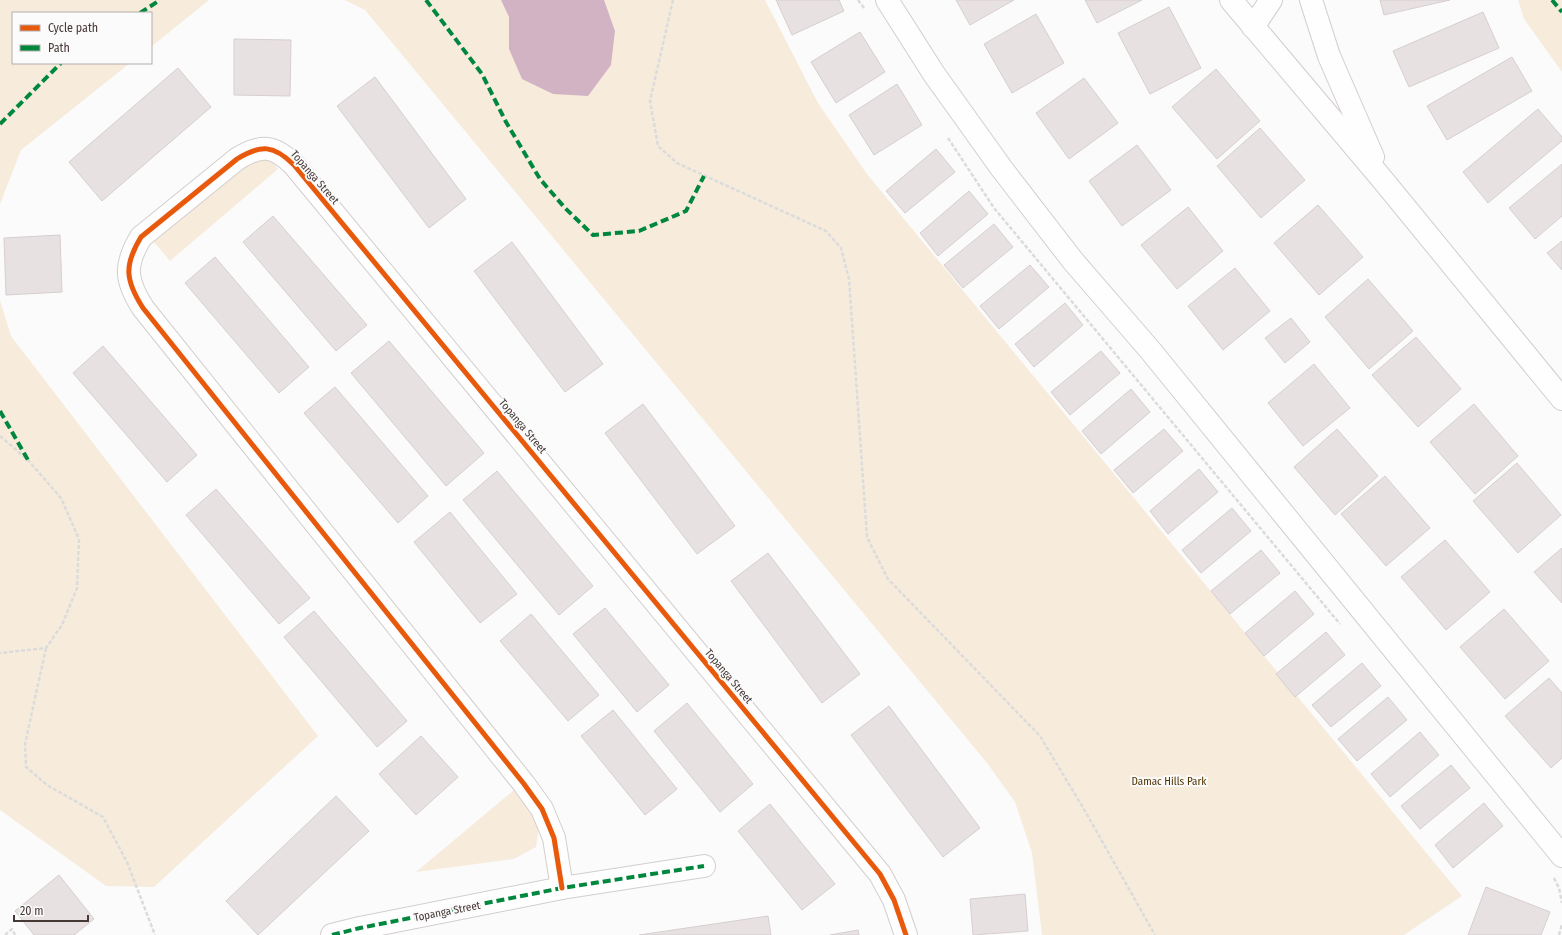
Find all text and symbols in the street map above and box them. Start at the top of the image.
legend [12,12,152,64]
text: Cycle path [48,21,98,35]
text: Path [48,41,70,55]
street label: Topanga Street [288,148,342,207]
street label: Topanga Street [496,396,549,457]
street label: Topanga Street [702,646,755,707]
park label: Damac Hills Park [1132,775,1207,788]
scale bar [14,897,88,923]
street label: Topanga Street [413,899,482,924]
text: 20 m [20,904,44,918]

